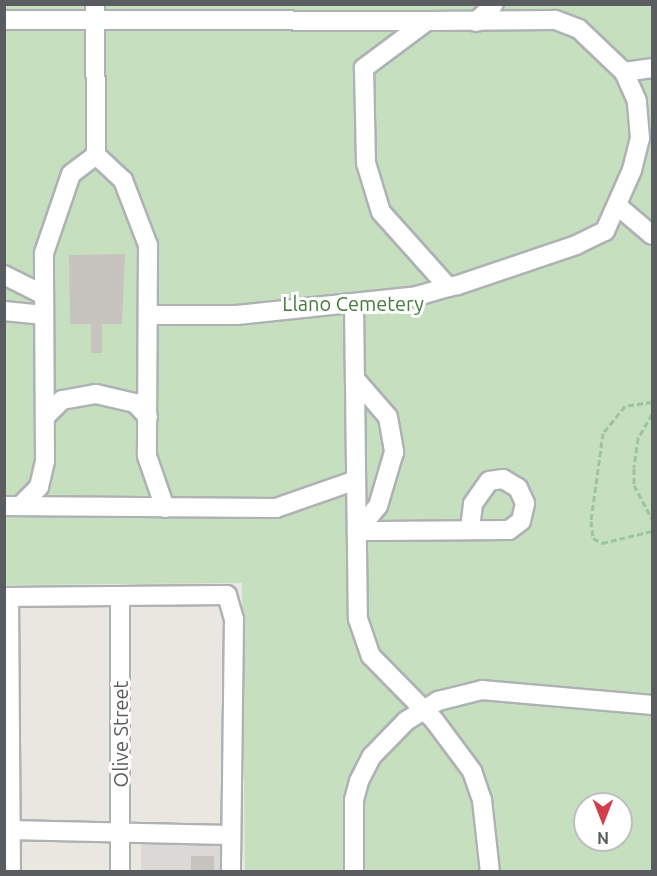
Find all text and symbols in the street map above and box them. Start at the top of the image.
park label: Llano Cemetery [282,291,424,315]
street label: Olive Street [108,681,132,787]
north arrow [573,792,633,852]
text: N [597,829,609,847]

